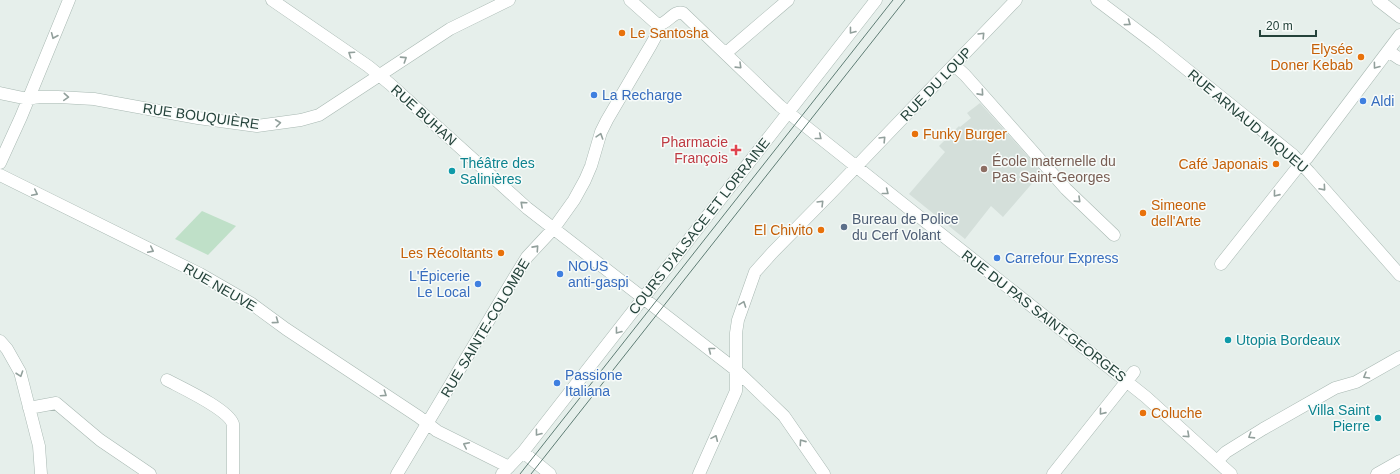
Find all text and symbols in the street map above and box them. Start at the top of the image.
scale bar [1260,12,1316,38]
one-way arrow [1124,19,1131,26]
text: 20 m [1266,19,1293,33]
place label: Le Santosha [630,25,709,41]
one-way arrow [850,26,857,33]
marker: Le Santosha [617,28,627,38]
one-way arrow [50,32,58,39]
one-way arrow [978,32,985,40]
place label: Elysée Doner Kebab [1270,41,1353,73]
street label: RUE DU LOUP [897,44,975,124]
one-way arrow [348,51,355,59]
marker: Elysée Doner Kebab [1356,52,1366,62]
one-way arrow [400,56,407,64]
one-way arrow [734,61,742,69]
one-way arrow [1374,61,1381,68]
street label: RUE ARNAUD MIQUEU [1185,66,1311,176]
street label: RUE BUHAN [388,81,460,149]
place label: La Recharge [602,87,682,103]
one-way arrow [976,88,984,96]
marker: La Recharge [589,90,599,100]
one-way arrow [63,93,69,102]
place label: Aldi [1371,93,1394,109]
marker: Aldi [1358,96,1368,106]
street label: RUE BOUQUIÈRE [142,100,260,132]
one-way arrow [275,119,281,128]
place label: Funky Burger [923,126,1007,142]
marker: Funky Burger [910,129,920,139]
one-way arrow [814,132,821,139]
one-way arrow [595,133,604,140]
place label: Pharmacie François [661,134,728,166]
street label: COURS D'ALSACE ET LORRAINE [625,135,773,317]
one-way arrow [878,136,886,144]
marker: Pharmacie François [731,145,741,155]
place label: École maternelle du Pas Saint-Georges [992,153,1116,185]
place label: Théâtre des Salinières [460,155,535,187]
place label: Café Japonais [1178,156,1268,172]
marker: Café Japonais [1271,159,1281,169]
marker: École maternelle du Pas Saint-Georges [979,164,989,174]
marker: Théâtre des Salinières [447,166,457,176]
one-way arrow [1319,183,1326,191]
one-way arrow [882,187,889,194]
one-way arrow [30,188,38,196]
one-way arrow [1274,189,1281,196]
one-way arrow [1073,195,1080,202]
place label: Simeone dell'Arte [1151,197,1206,229]
one-way arrow [816,200,824,208]
one-way arrow [520,201,528,209]
marker: Simeone dell'Arte [1138,208,1148,218]
place label: Bureau de Police du Cerf Volant [852,211,959,243]
place label: El Chivito [754,222,813,238]
marker: Bureau de Police du Cerf Volant [839,222,849,232]
marker: El Chivito [816,225,826,235]
place label: Les Récoltants [400,245,493,261]
one-way arrow [531,245,538,252]
one-way arrow [147,246,155,253]
street label: RUE DU PAS SAINT-GEORGES [959,247,1129,385]
marker: Les Récoltants [496,248,506,258]
place label: Carrefour Express [1005,250,1119,266]
marker: Carrefour Express [992,253,1002,263]
street label: RUE SAINTE-COLOMBE [437,256,533,400]
place label: NOUS anti-gaspi [568,258,629,290]
street label: RUE NEUVE [181,260,259,314]
place label: L'Épicerie Le Local [409,268,470,300]
marker: NOUS anti-gaspi [555,269,565,279]
marker: L'Épicerie Le Local [473,279,483,289]
one-way arrow [739,301,747,308]
one-way arrow [272,317,279,324]
one-way arrow [615,326,622,333]
place label: Utopia Bordeaux [1236,332,1340,348]
marker: Utopia Bordeaux [1223,335,1233,345]
one-way arrow [708,348,715,355]
place label: Passione Italiana [565,367,623,399]
one-way arrow [15,370,23,377]
one-way arrow [1363,371,1370,378]
marker: Passione Italiana [552,378,562,388]
one-way arrow [380,389,387,397]
place label: Villa Saint Pierre [1308,402,1370,434]
place label: Coluche [1151,405,1203,421]
one-way arrow [1100,407,1107,414]
marker: Coluche [1138,408,1148,418]
marker: Villa Saint Pierre [1373,413,1383,423]
one-way arrow [535,429,542,436]
one-way arrow [1183,430,1190,437]
one-way arrow [1249,432,1256,439]
one-way arrow [710,435,718,443]
one-way arrow [799,439,807,446]
one-way arrow [463,442,471,450]

